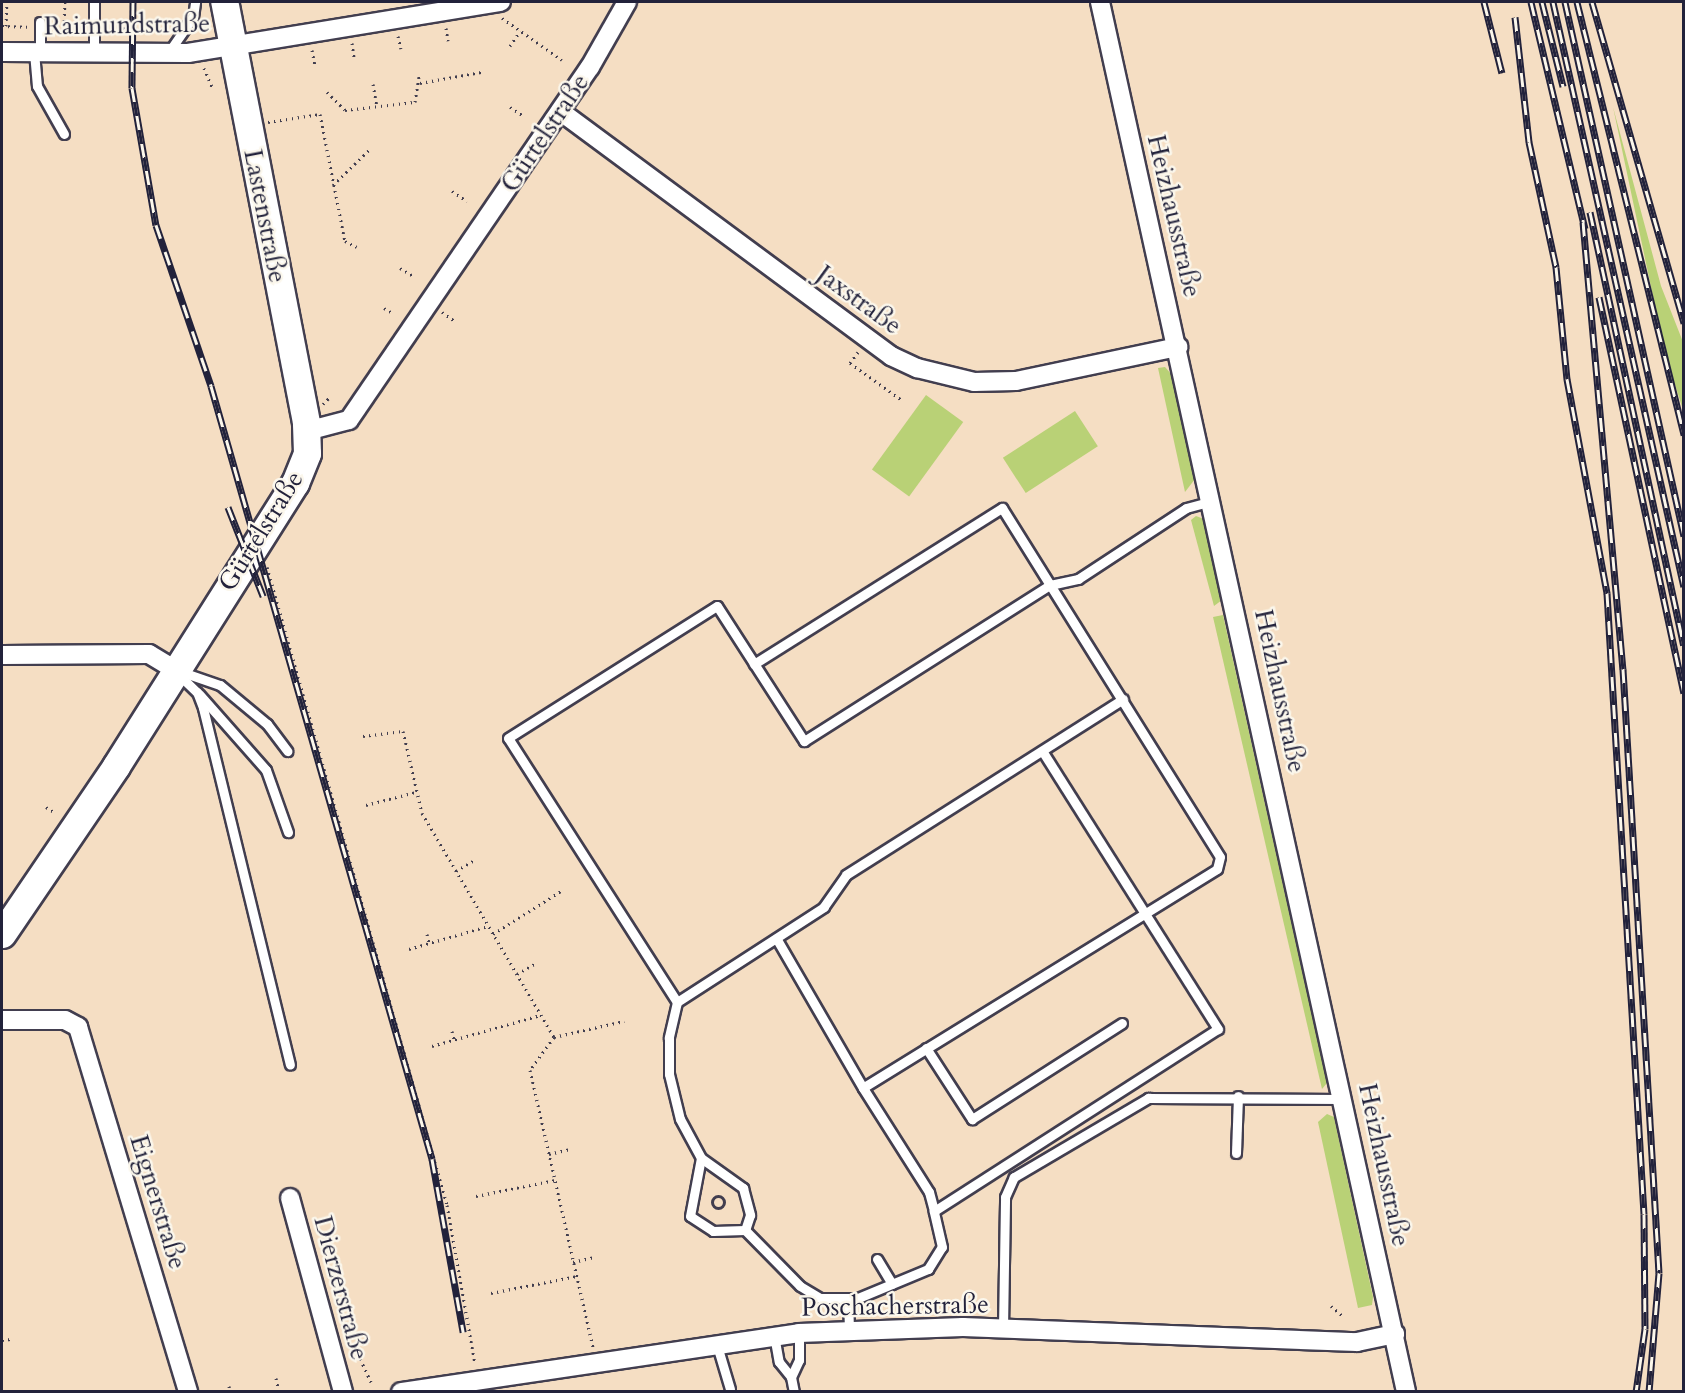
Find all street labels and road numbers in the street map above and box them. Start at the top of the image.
street label: Raimundstraße [44,8,210,42]
street label: Gürtelstraße [494,68,596,198]
street label: Heizhausstraße [1140,132,1208,300]
street label: Lastenstraße [237,147,293,285]
street label: Jaxstraße [810,259,908,341]
street label: Gürtelstraße [212,465,310,597]
street label: Heizhausstraße [1247,607,1313,775]
street label: Heizhausstraße [1351,1081,1417,1249]
street label: Eignerstraße [123,1131,193,1273]
street label: Dierzerstraße [307,1213,375,1363]
street label: Poschacherstraße [801,1289,989,1323]

